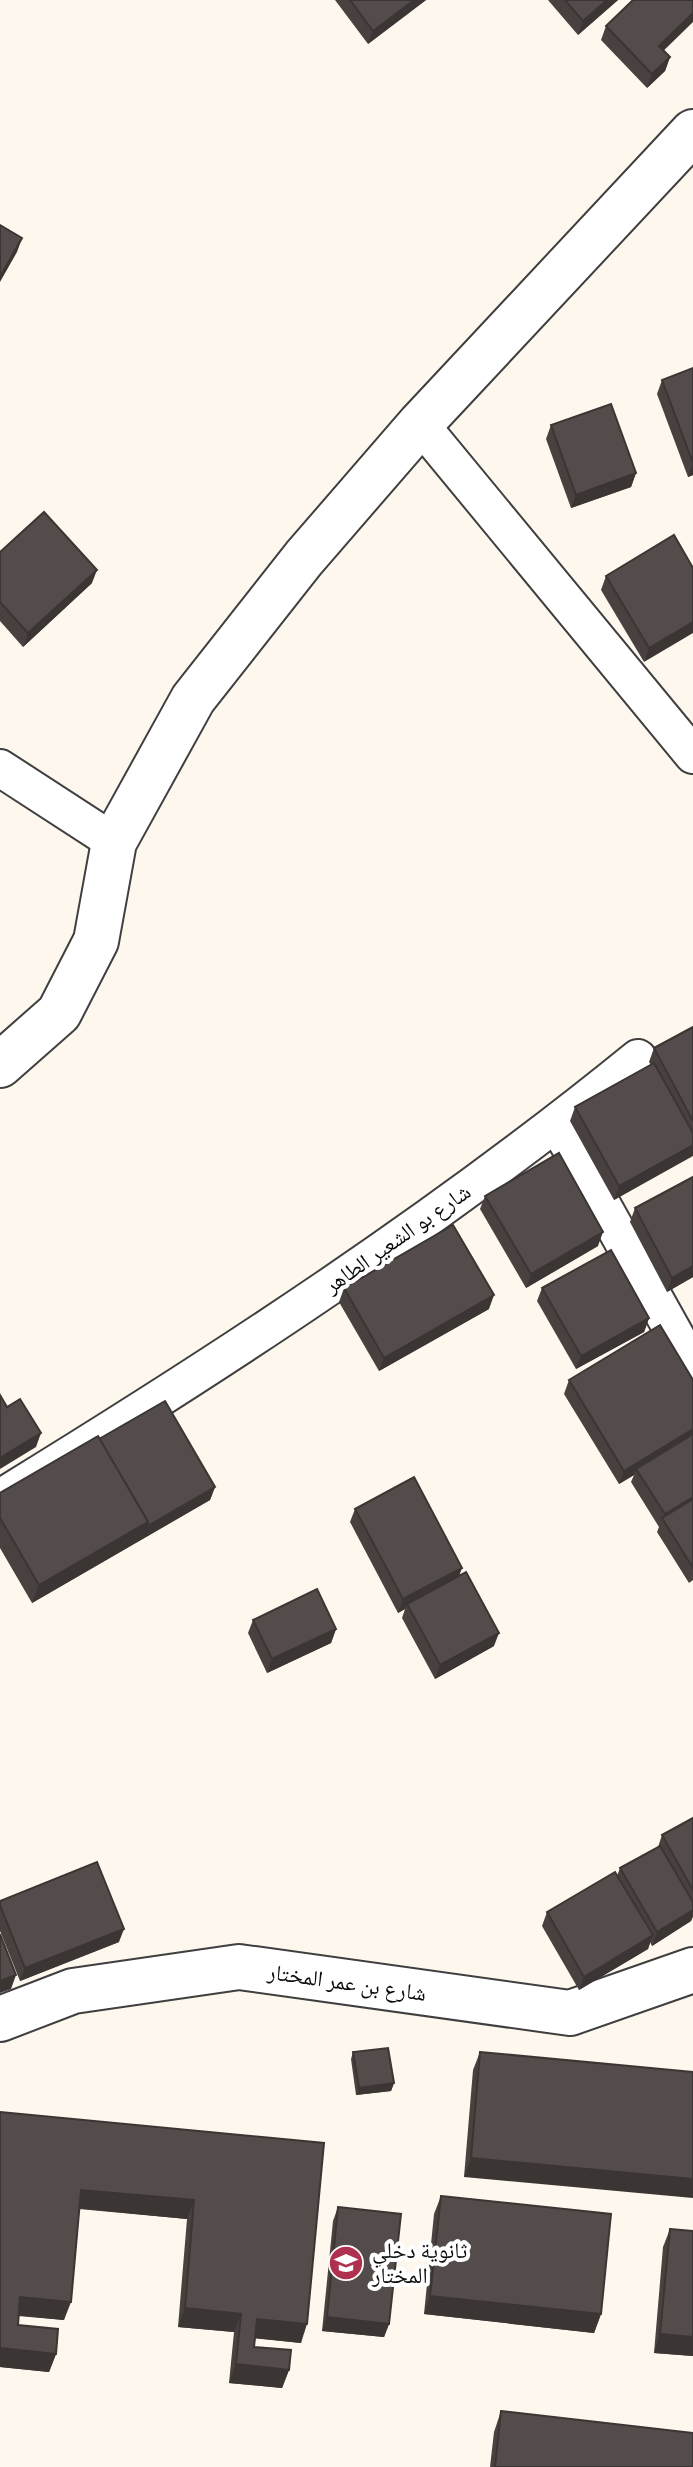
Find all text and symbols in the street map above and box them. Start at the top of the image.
street label: شارع بو الشعير الطاهر [316,1175,480,1306]
street label: شارع بن عمر المختار [264,1955,428,2015]
place label: ثانوية دخلي المختار [371,2234,467,2297]
school or university icon: ثانوية دخلي المختار [327,2244,365,2282]

